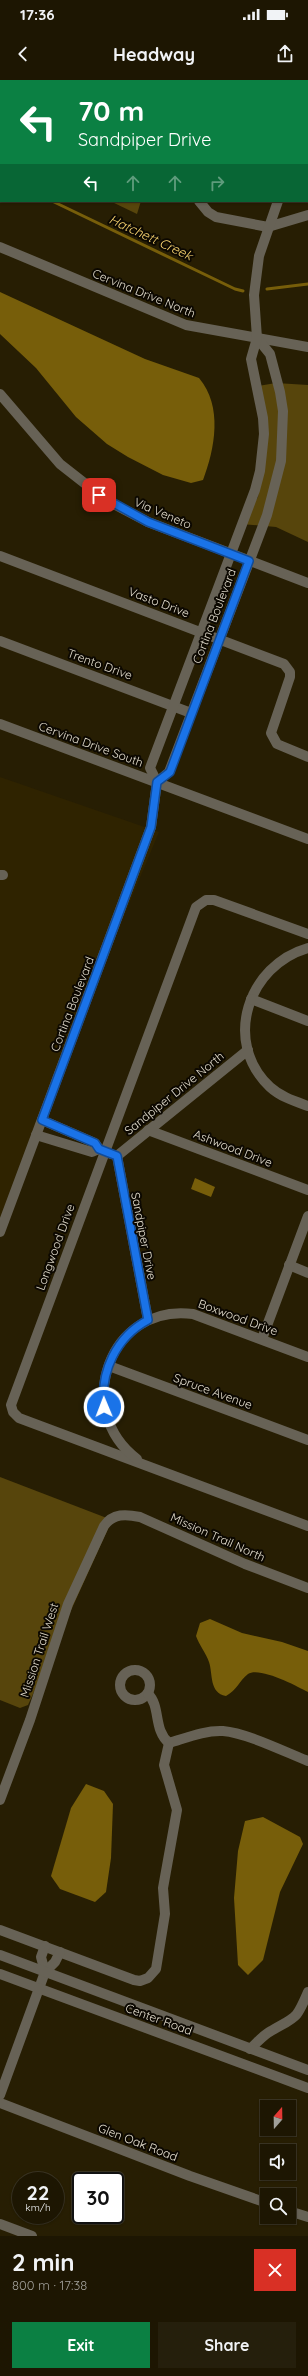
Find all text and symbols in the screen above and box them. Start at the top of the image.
text: 17:36 [20,5,55,24]
icon: back [12,43,34,65]
text: Headway [113,43,195,66]
icon: share [274,43,296,65]
text: 70 m [78,93,144,128]
icon: left [12,96,64,148]
text: Sandpiper Drive [78,128,211,151]
icon: left [80,172,102,194]
icon: ahead [122,172,144,194]
icon: ahead [164,172,186,194]
icon: right [206,172,228,194]
water label: Hatchett Creek [107,211,196,264]
street label: Cervina Drive North [90,265,198,321]
pin [82,478,116,512]
icon: arrive [88,484,110,506]
street label: Via Veneto [132,494,194,532]
street label: Cortina Boulevard [189,566,239,666]
street label: Vasto Drive [126,584,192,621]
street label: Trento Drive [65,645,135,683]
street label: Cervina Drive South [37,718,145,770]
street label: Cortina Boulevard [47,954,97,1054]
street label: Sandpiper Drive North [121,1048,227,1138]
street label: Ashwood Drive [191,1126,275,1170]
street label: Sandpiper Drive [128,1191,160,1281]
street label: Longwood Drive [32,1201,78,1292]
street label: Boxwood Drive [196,1296,280,1338]
street label: Spruce Avenue [172,1370,255,1412]
position arrow [83,1386,125,1428]
street label: Mission Trail North [168,1509,268,1565]
street label: Mission Trail West [17,1601,61,1699]
street label: Center Road [124,2000,194,2038]
north arrow [260,2100,296,2136]
map controls [260,2100,296,2224]
street label: Glen Oak Road [96,2120,180,2164]
button: sound [260,2144,296,2180]
speed limit sign: 30 [72,2172,124,2224]
text: 22 [27,2180,49,2205]
button: search [260,2188,296,2224]
text: km/h [25,2201,51,2214]
text: 2 min [12,2247,74,2277]
button: close [254,2249,296,2291]
text: 800 m · 17:38 [12,2277,87,2293]
button: Exit [12,2322,150,2368]
button: Share [158,2322,296,2368]

